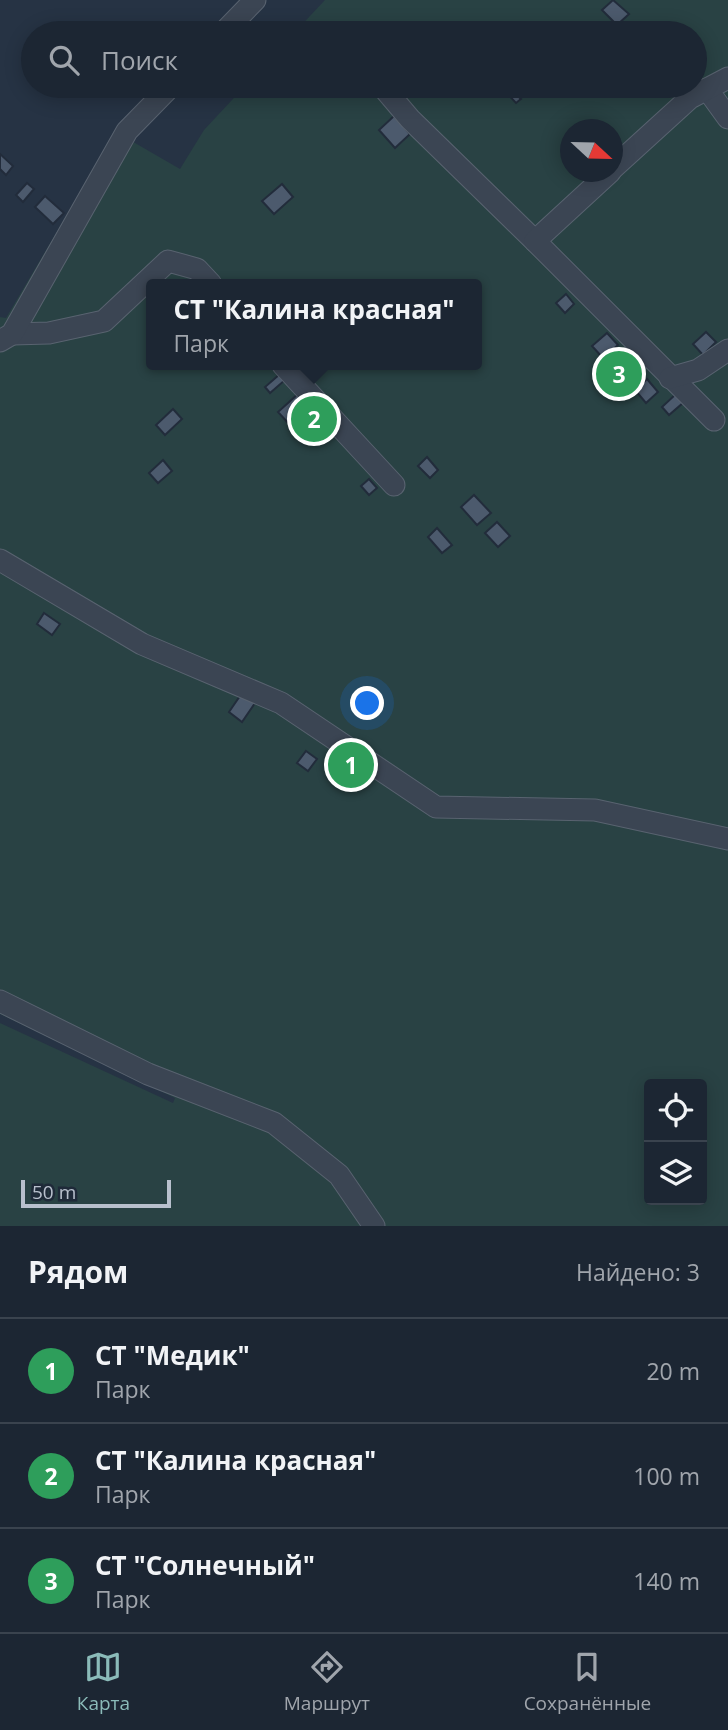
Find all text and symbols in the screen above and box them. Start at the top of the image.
search box [21,21,707,98]
icon: search [45,41,83,79]
text: Поиск [101,42,178,78]
north arrow [560,119,623,182]
popup [146,279,482,370]
text: СТ "Калина красная" [173,291,455,327]
text: Парк [173,327,229,359]
pin: 3 [596,348,642,400]
pin: 2 [291,393,337,445]
your location [350,686,384,720]
pin: 1 [328,739,374,791]
map controls [644,1079,707,1205]
button: locate [644,1079,707,1142]
button: layers [644,1142,707,1205]
scale bar [21,1177,172,1209]
text: 50 m [32,1179,76,1205]
text: Рядом [28,1251,128,1292]
text: Найдено: 3 [576,1256,700,1288]
text: СТ "Медик" [95,1337,250,1373]
text: 1 [44,1355,58,1387]
text: 20 m [646,1355,700,1387]
text: Парк [95,1373,150,1405]
text: СТ "Калина красная" [95,1442,376,1478]
text: 2 [44,1460,58,1492]
text: 100 m [633,1460,700,1492]
text: Парк [95,1478,150,1510]
text: СТ "Солнечный" [95,1547,315,1583]
text: 3 [44,1565,58,1597]
text: 140 m [633,1565,700,1597]
text: Парк [95,1583,150,1615]
tab: Карта [77,1648,130,1716]
tab: Маршрут [284,1648,370,1716]
tab: Сохранённые [524,1648,651,1716]

